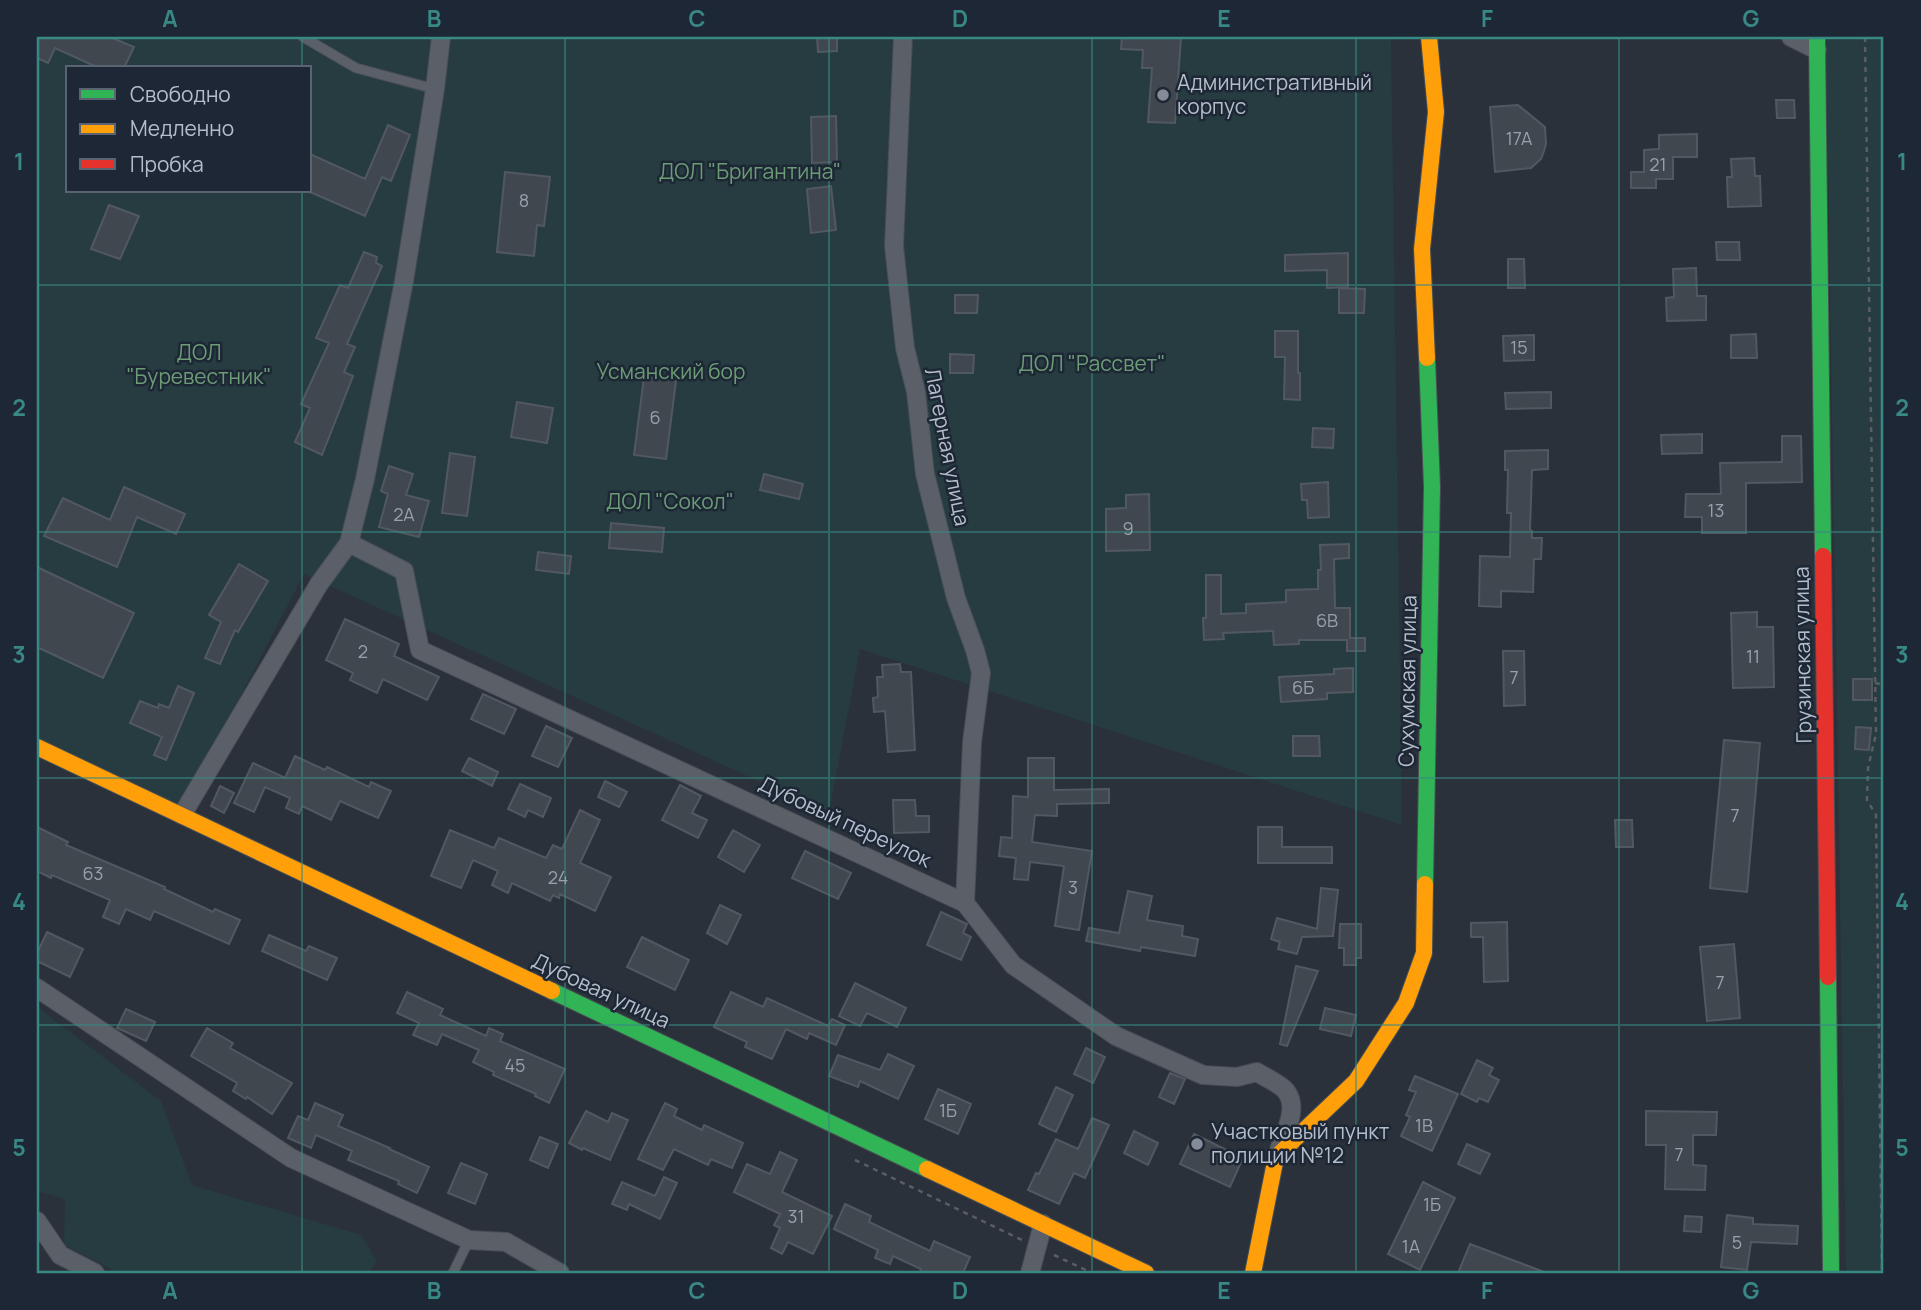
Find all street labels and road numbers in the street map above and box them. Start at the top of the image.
street label: Лагерная улица [919,366,977,528]
street label: Грузинская улица [1786,566,1818,744]
street label: Сухумская улица [1392,595,1422,767]
street label: Дубовый переулок [755,769,937,874]
street label: Дубовая улица [528,946,675,1034]

